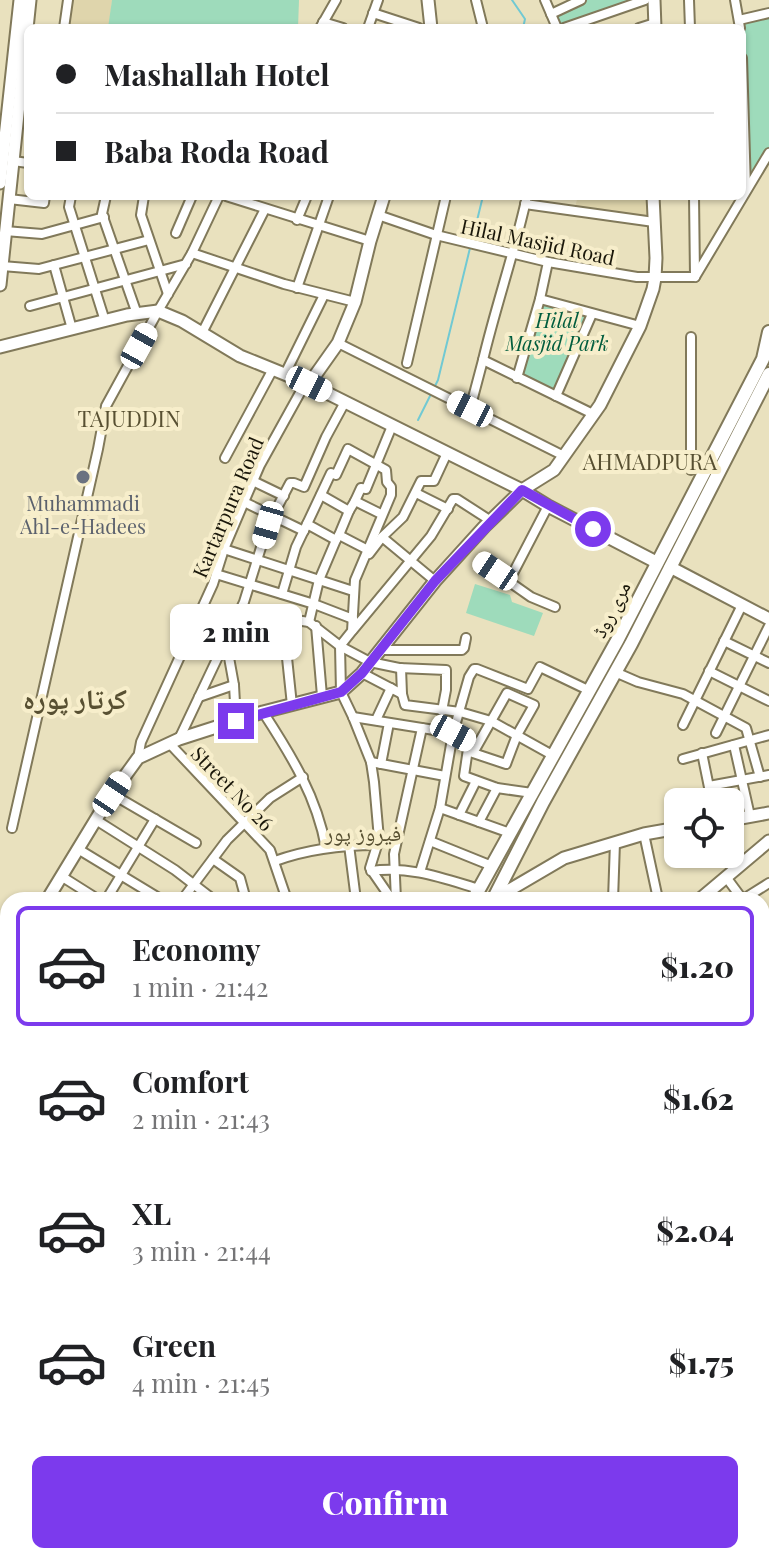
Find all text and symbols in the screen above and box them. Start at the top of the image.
text: Mashallah Hotel [104,54,330,94]
text: Baba Roda Road [104,131,329,171]
street label: Hilal Masjid Road [458,211,618,271]
park label: Hilal Masjid Park [504,306,609,356]
car [117,319,161,373]
car [282,363,336,405]
car [443,387,497,431]
district label: TAJUDDIN [77,403,181,433]
street label: Kartarpura Road [185,432,269,581]
district label: AHMADPURA [582,446,717,476]
marker: Muhammadi Ahl-e-Hadees [74,468,92,486]
place label: Muhammadi Ahl-e-Hadees [19,489,146,539]
car [250,499,286,551]
route start [575,511,611,547]
car [468,548,522,594]
street label: مری روڈ [584,576,636,642]
callout: 2 min [170,605,302,661]
text: 2 min [202,614,270,649]
district label: کرتار پورہ [23,679,127,716]
route end [218,703,254,739]
car [426,711,480,755]
street label: Street No 26 [186,740,280,836]
car [89,767,135,821]
map controls [664,788,744,868]
button: locate [664,788,744,868]
district label: فیروز پور [324,817,401,847]
text: Economy [132,929,261,969]
icon: car [36,930,108,1002]
text: $1.20 [660,946,734,986]
text: 1 min · 21:42 [132,969,268,1004]
text: Comfort [132,1061,249,1101]
icon: car [36,1062,108,1134]
text: $1.62 [663,1078,734,1118]
text: 2 min · 21:43 [132,1101,270,1136]
text: XL [132,1193,171,1233]
icon: car [36,1194,108,1266]
text: $2.04 [656,1210,734,1250]
text: 3 min · 21:44 [132,1233,271,1268]
text: Green [132,1325,216,1365]
icon: car [36,1326,108,1398]
text: $1.75 [669,1342,734,1382]
text: 4 min · 21:45 [132,1365,270,1400]
button: Confirm [32,1456,738,1548]

